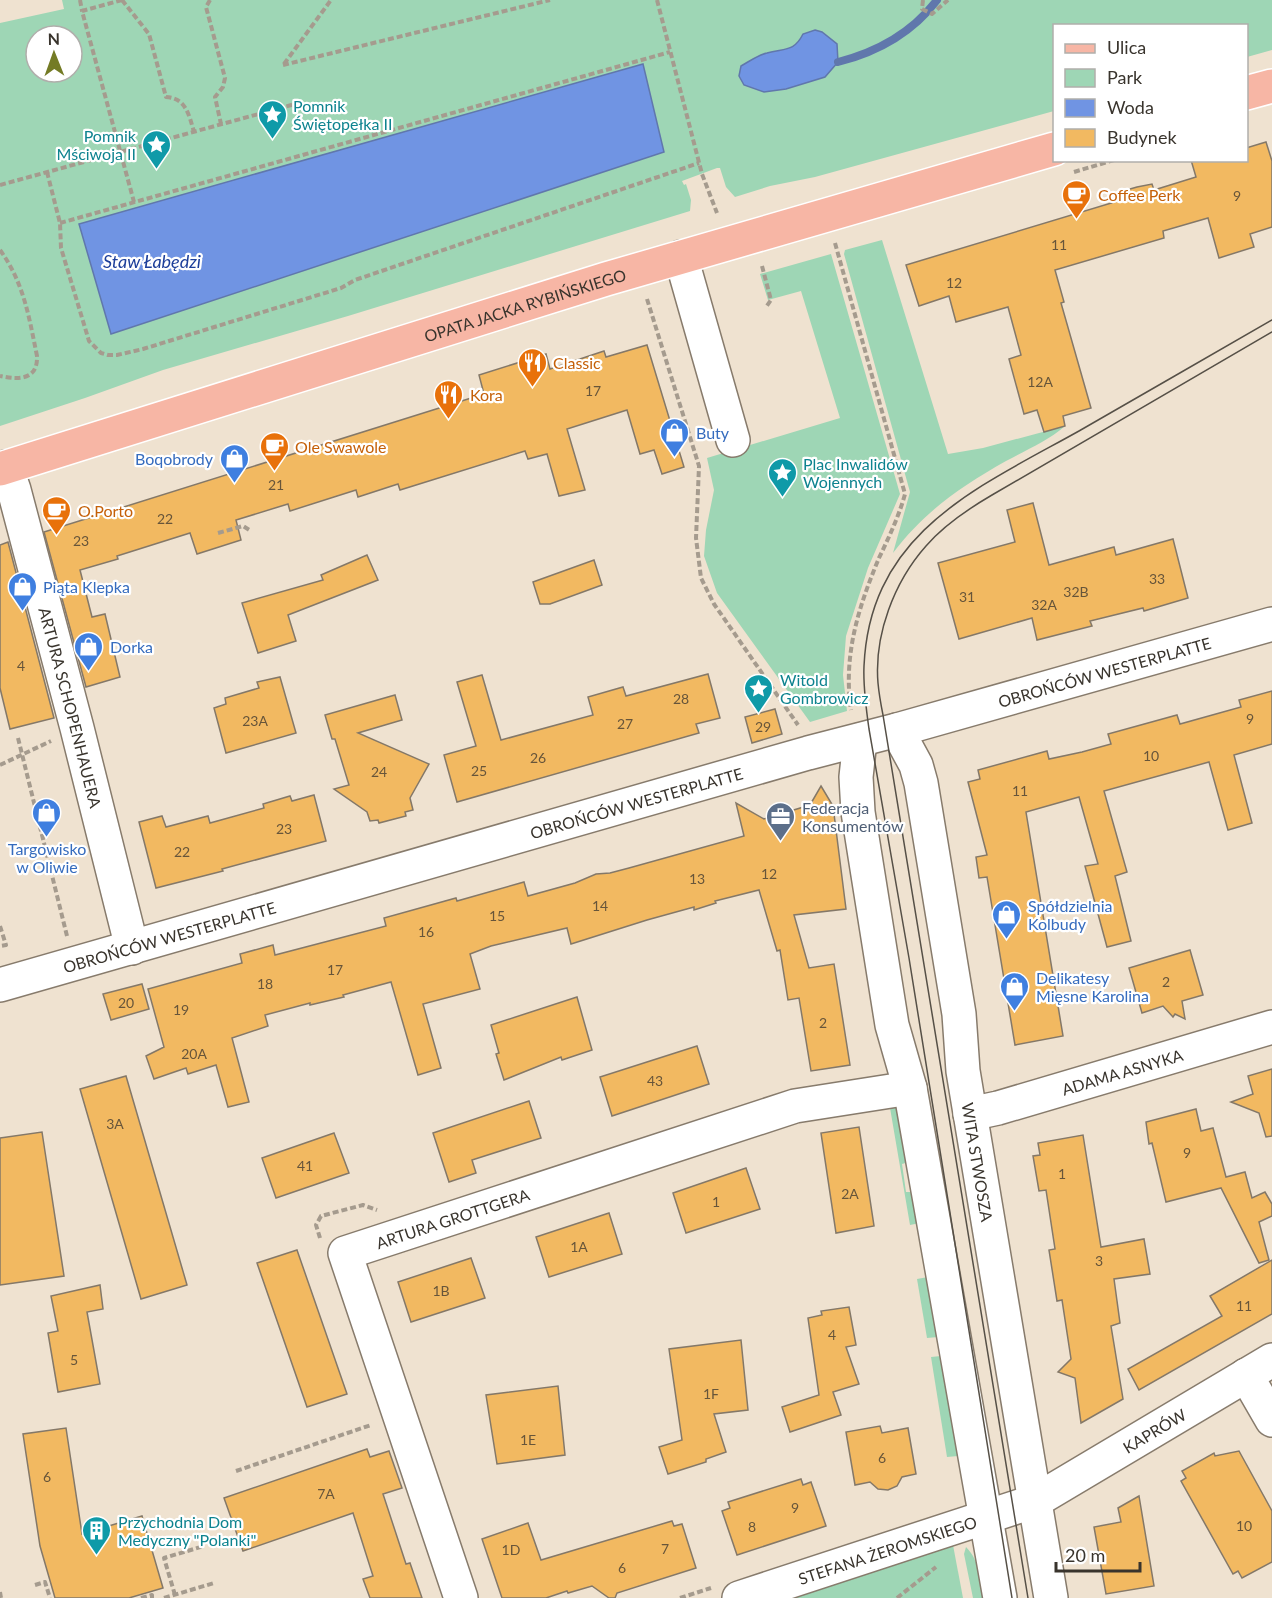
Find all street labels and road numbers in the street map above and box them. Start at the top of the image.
street label: OPATA JACKA RYBIŃSKIEGO [422,264,628,345]
street label: ARTURA SCHOPENHAUERA [36,605,106,810]
street label: OBROŃCÓW WESTERPLATTE [996,632,1213,711]
street label: OBROŃCÓW WESTERPLATTE [528,763,745,842]
street label: OBROŃCÓW WESTERPLATTE [61,897,278,976]
street label: ADAMA ASNYKA [1059,1044,1185,1098]
street label: WITA STWOSZA [959,1101,998,1223]
street label: ARTURA GROTTGERA [373,1184,532,1252]
street label: KAPRÓW [1119,1404,1189,1456]
street label: STEFANA ŻEROMSKIEGO [796,1511,979,1588]

